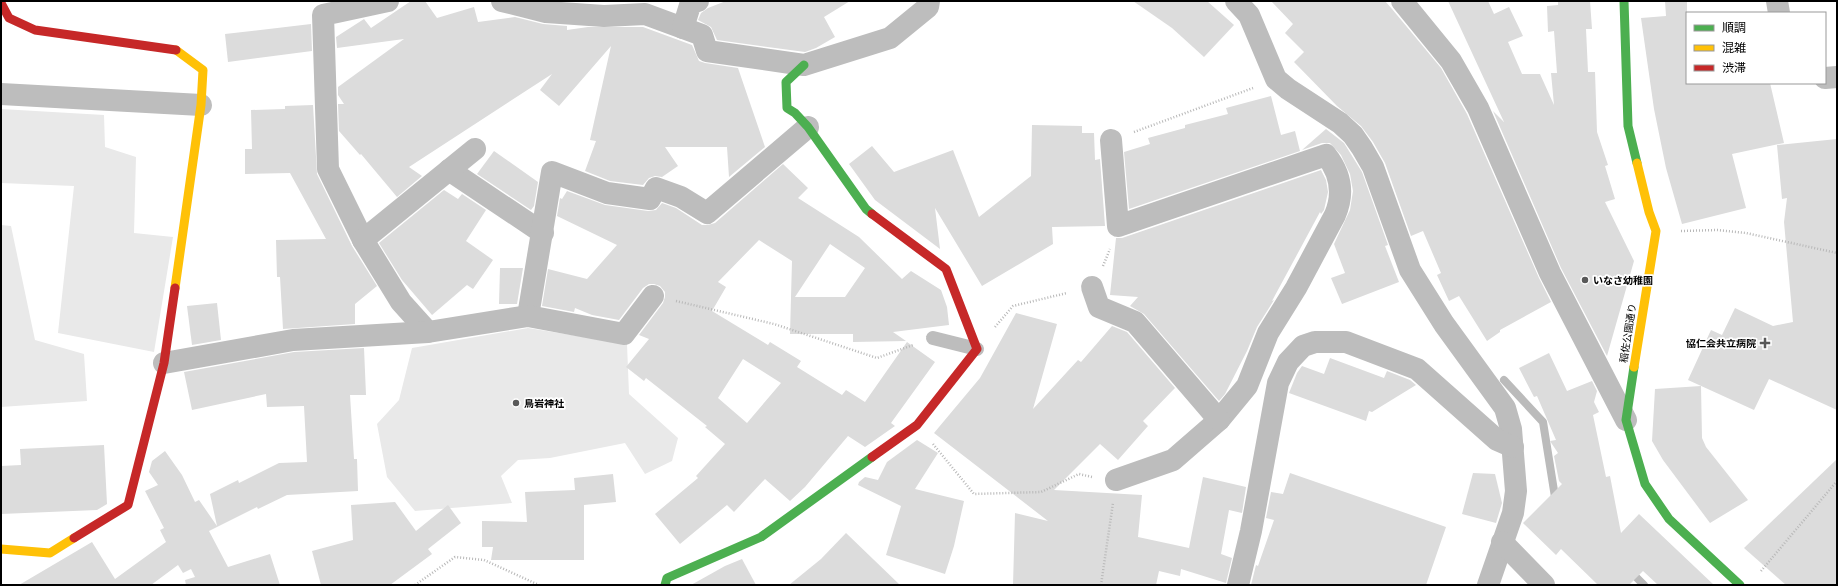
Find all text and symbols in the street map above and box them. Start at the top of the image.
legend [1686,12,1826,84]
text: 順調 [1722,19,1746,36]
text: 混雑 [1722,39,1746,56]
text: 渋滞 [1722,59,1746,76]
place label: いなさ幼稚園 [1593,273,1653,288]
marker: いなさ幼稚園 [1580,275,1590,285]
street label: 稲佐公園通り [1616,302,1640,364]
place label: 協仁会共立病院 [1686,336,1756,351]
marker: 協仁会共立病院 [1759,337,1771,349]
place label: 鳥岩神社 [524,396,565,411]
marker: 鳥岩神社 [511,398,521,408]

